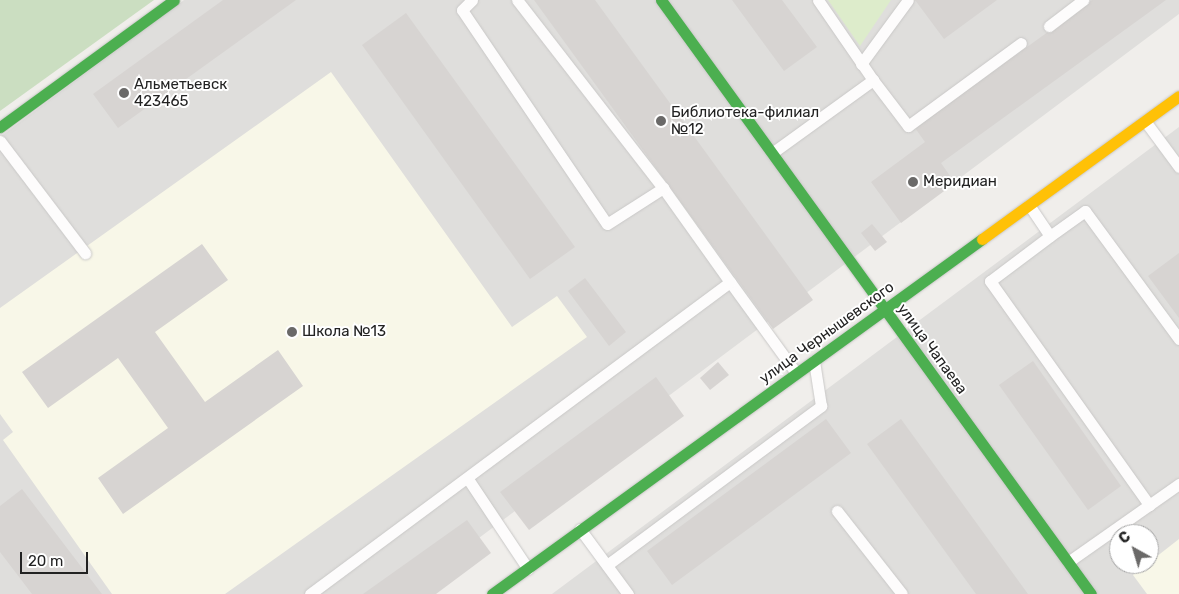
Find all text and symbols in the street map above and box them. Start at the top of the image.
place label: Альметьевск 423465 [134,75,227,110]
marker: Альметьевск 423465 [118,87,130,99]
place label: Библиотека-филиал №12 [671,103,819,138]
marker: Библиотека-филиал №12 [655,115,667,127]
place label: Меридиан [923,173,997,191]
marker: Меридиан [907,176,919,188]
street label: улица Чернышевского [756,278,898,388]
street label: улица Чапаева [893,300,971,398]
place label: Школа №13 [302,323,386,341]
marker: Школа №13 [286,326,298,338]
north arrow [1109,524,1159,574]
text: С [1116,528,1134,547]
scale bar [22,542,90,574]
text: 20 m [28,552,63,570]

